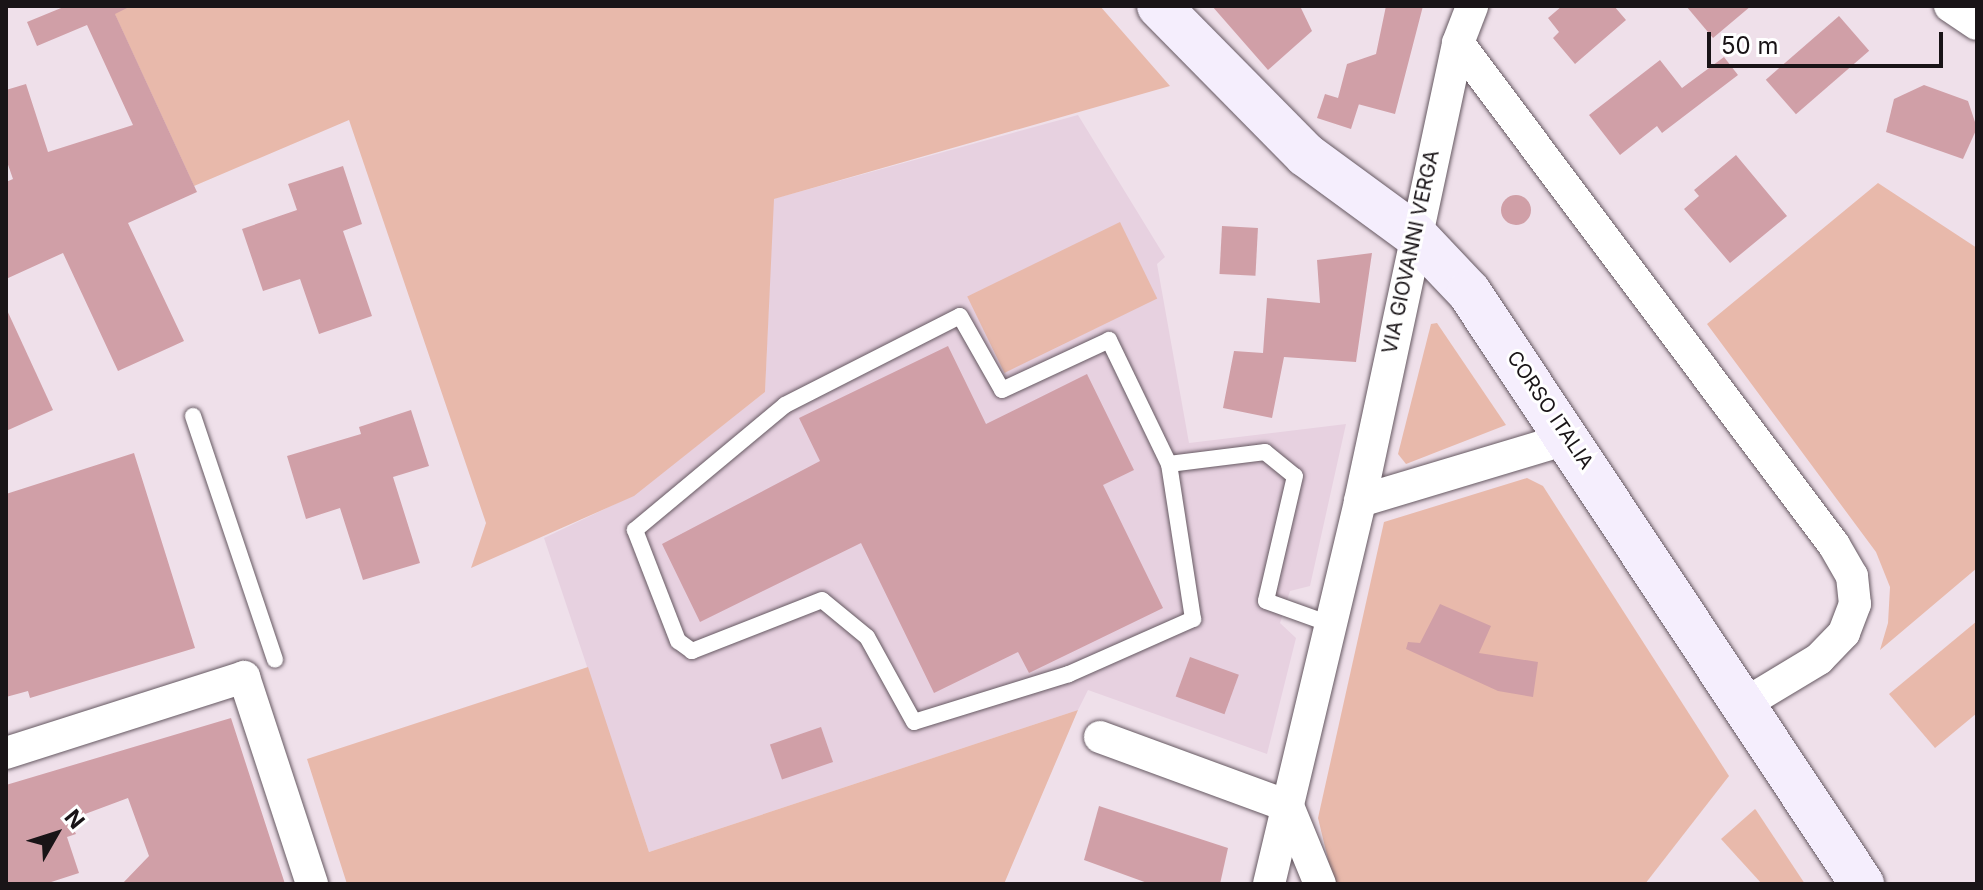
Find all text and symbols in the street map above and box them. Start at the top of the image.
scale bar [1711,16,1947,66]
text: 50 m [1721,31,1779,60]
street label: VIA GIOVANNI VERGA [1378,148,1444,356]
street label: CORSO ITALIA [1502,346,1598,474]
north arrow [16,794,96,874]
text: N [59,804,90,834]

